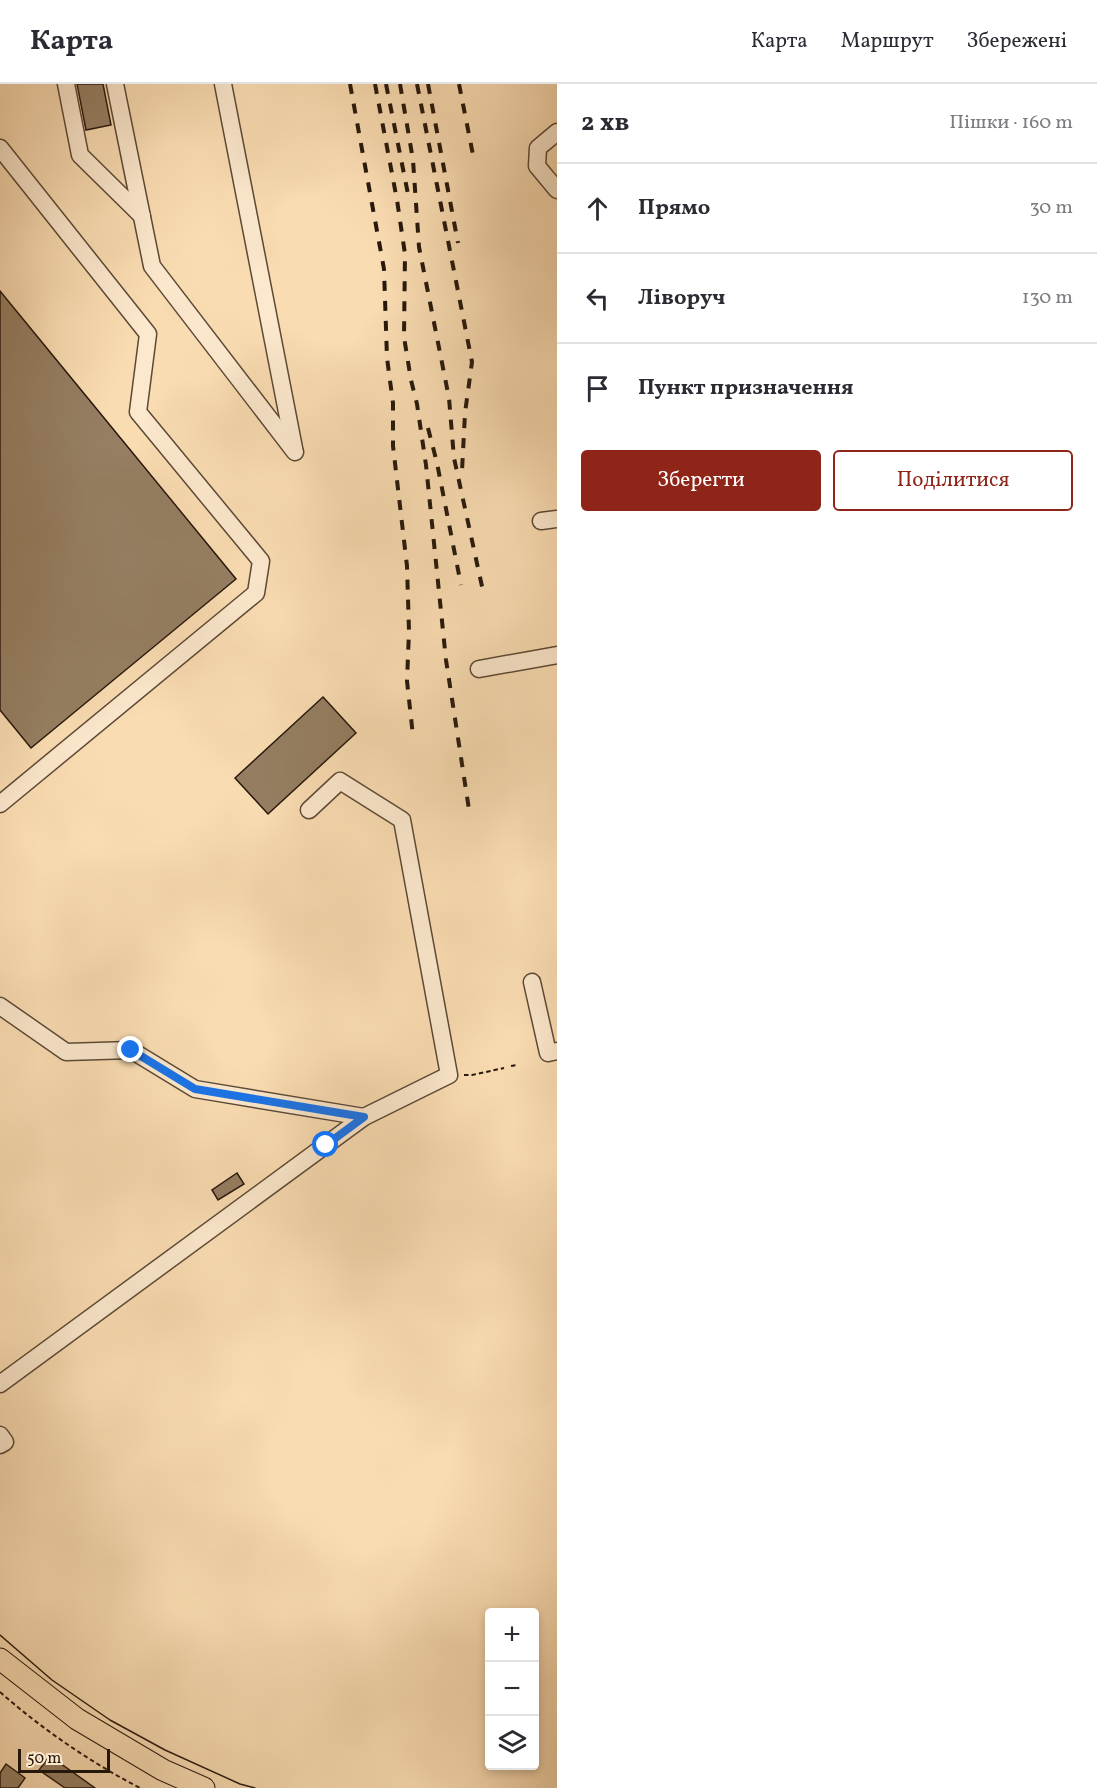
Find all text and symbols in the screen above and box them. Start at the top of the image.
text: Карта [30,22,113,61]
text: Карта [751,27,808,56]
text: Маршрут [841,27,934,56]
text: Збережені [967,27,1067,56]
text: 2 хв [581,105,629,141]
text: Пішки · 160 m [949,109,1073,137]
icon: ahead [581,192,614,225]
text: Прямо [638,193,710,224]
text: 30 m [1029,194,1073,222]
icon: left [581,282,614,315]
text: Ліворуч [638,283,725,314]
text: 130 m [1022,284,1073,312]
icon: arrive [581,372,614,405]
text: Пункт призначення [638,373,854,404]
button: Зберегти [581,450,821,511]
button: Поділитися [833,450,1073,511]
route end [117,1036,143,1062]
route start [312,1131,338,1157]
map controls [485,1608,539,1770]
button: + [485,1608,539,1662]
button: − [485,1662,539,1716]
button: layers [485,1716,539,1770]
scale bar [18,1746,110,1774]
text: 50 m [27,1748,61,1770]

